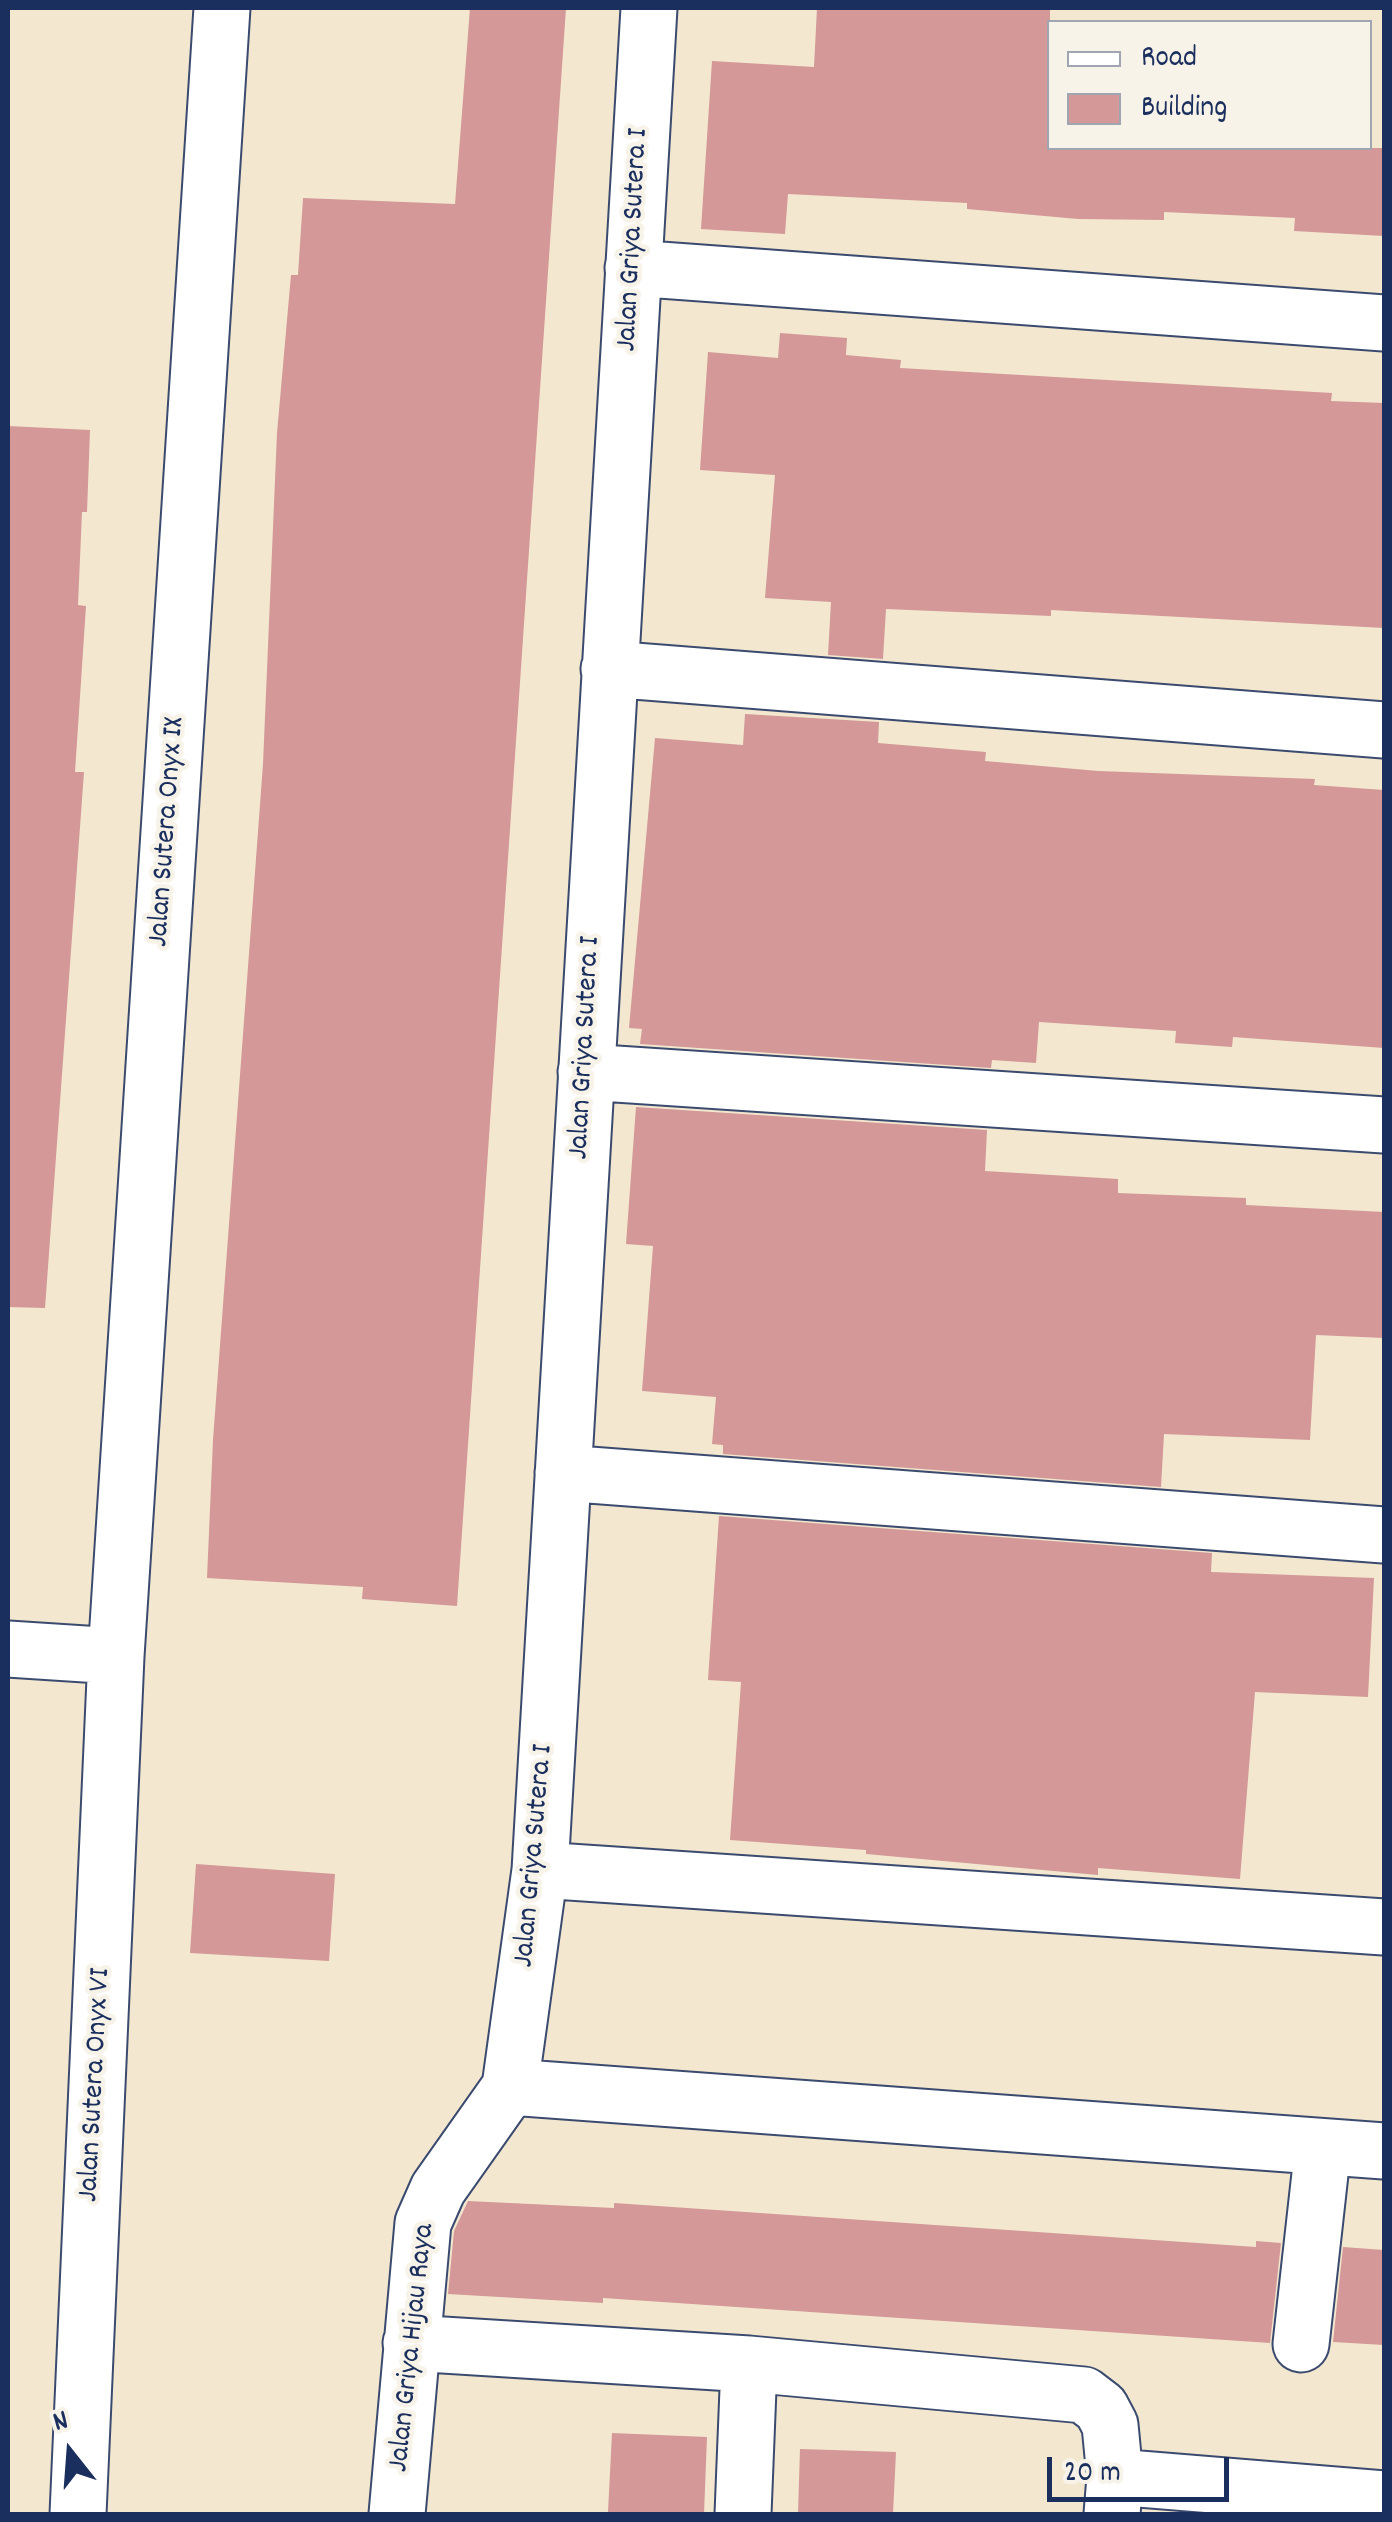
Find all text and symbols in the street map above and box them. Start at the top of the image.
legend [1047,20,1372,150]
text: Road [1141,38,1197,81]
text: Building [1141,88,1227,131]
street label: Jalan Griya Sutera I [611,127,659,353]
street label: Jalan Sutera Onyx IX [143,716,195,948]
street label: Jalan Griya Sutera I [563,935,611,1161]
street label: Jalan Griya Sutera I [508,1743,564,1969]
street label: Jalan Sutera Onyx VI [73,1967,121,2203]
street label: Jalan Griya Hijau Raya [383,2222,445,2474]
north arrow [20,2402,120,2502]
text: N [49,2402,74,2444]
scale bar [1052,2437,1234,2499]
text: 20 m [1064,2453,1121,2496]

